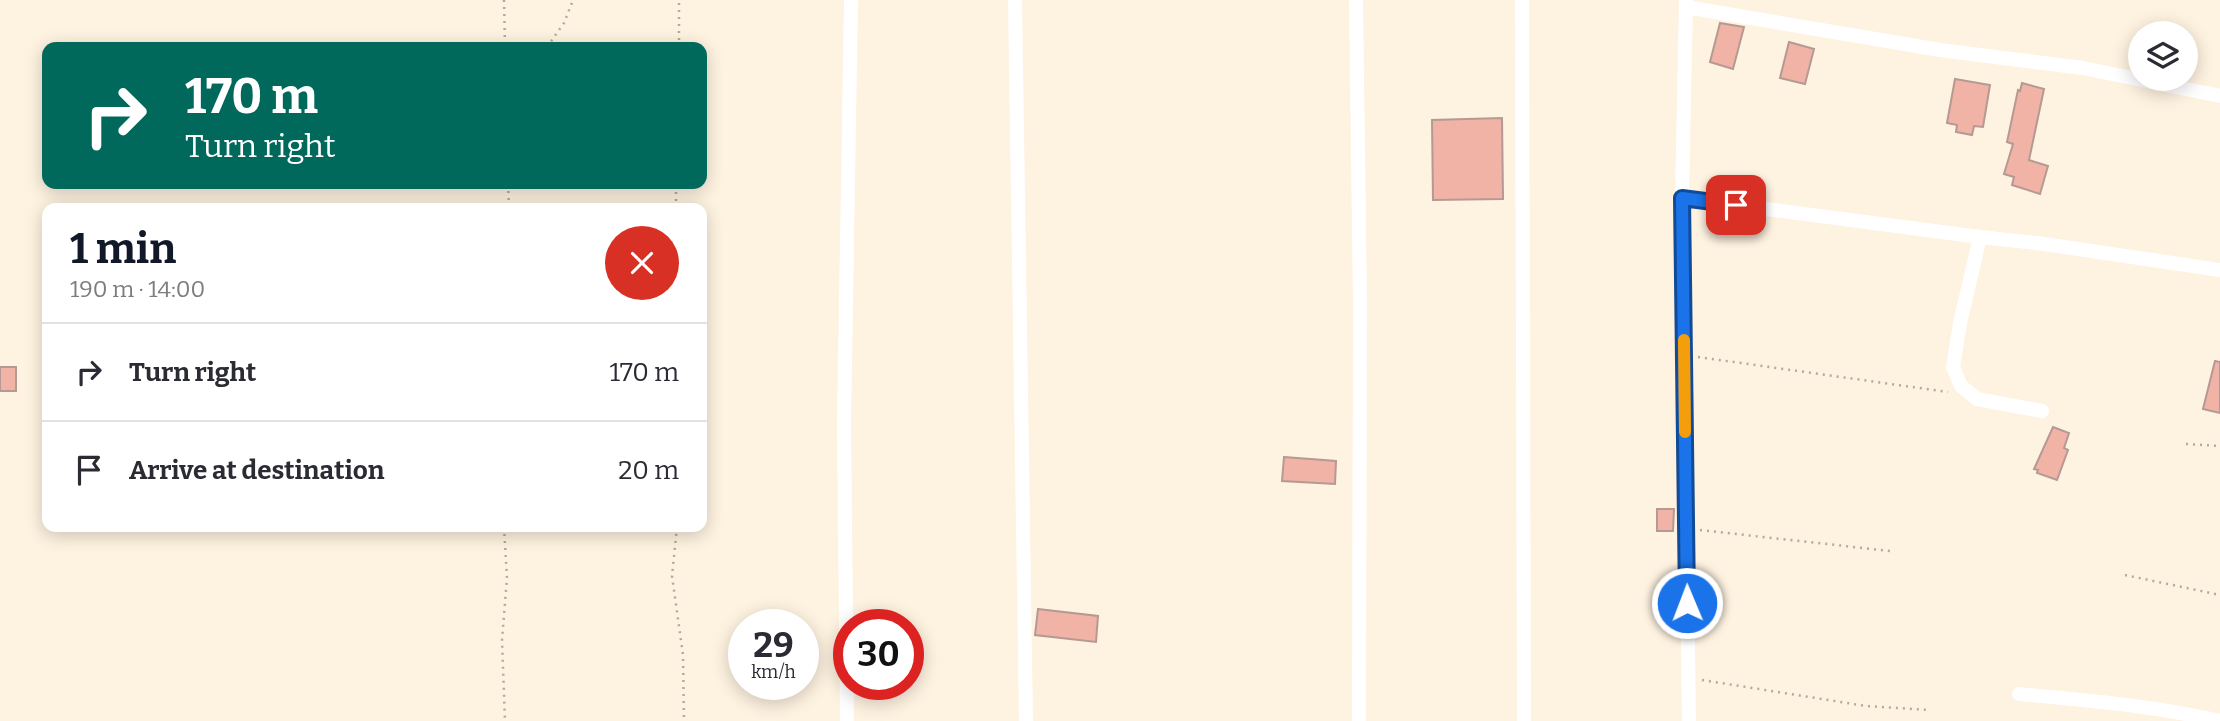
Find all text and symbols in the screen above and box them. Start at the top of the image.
map controls [2128,21,2198,91]
button: layers [2128,21,2198,91]
text: 170 m [185,67,318,126]
icon: right [70,70,161,161]
text: Turn right [185,127,336,165]
pin [1706,175,1766,235]
icon: arrive [1717,186,1755,224]
text: 1 min [70,224,176,274]
button: close [605,226,679,300]
text: 190 m · 14:00 [70,275,205,303]
icon: right [70,353,108,391]
text: Turn right [129,357,256,388]
text: 170 m [609,357,679,388]
icon: arrive [70,451,108,489]
text: Arrive at destination [129,455,384,486]
text: 20 m [618,455,679,486]
position arrow [1650,566,1724,640]
speed limit sign: 30 [833,609,924,700]
text: 29 [753,624,794,666]
text: km/h [751,661,796,683]

